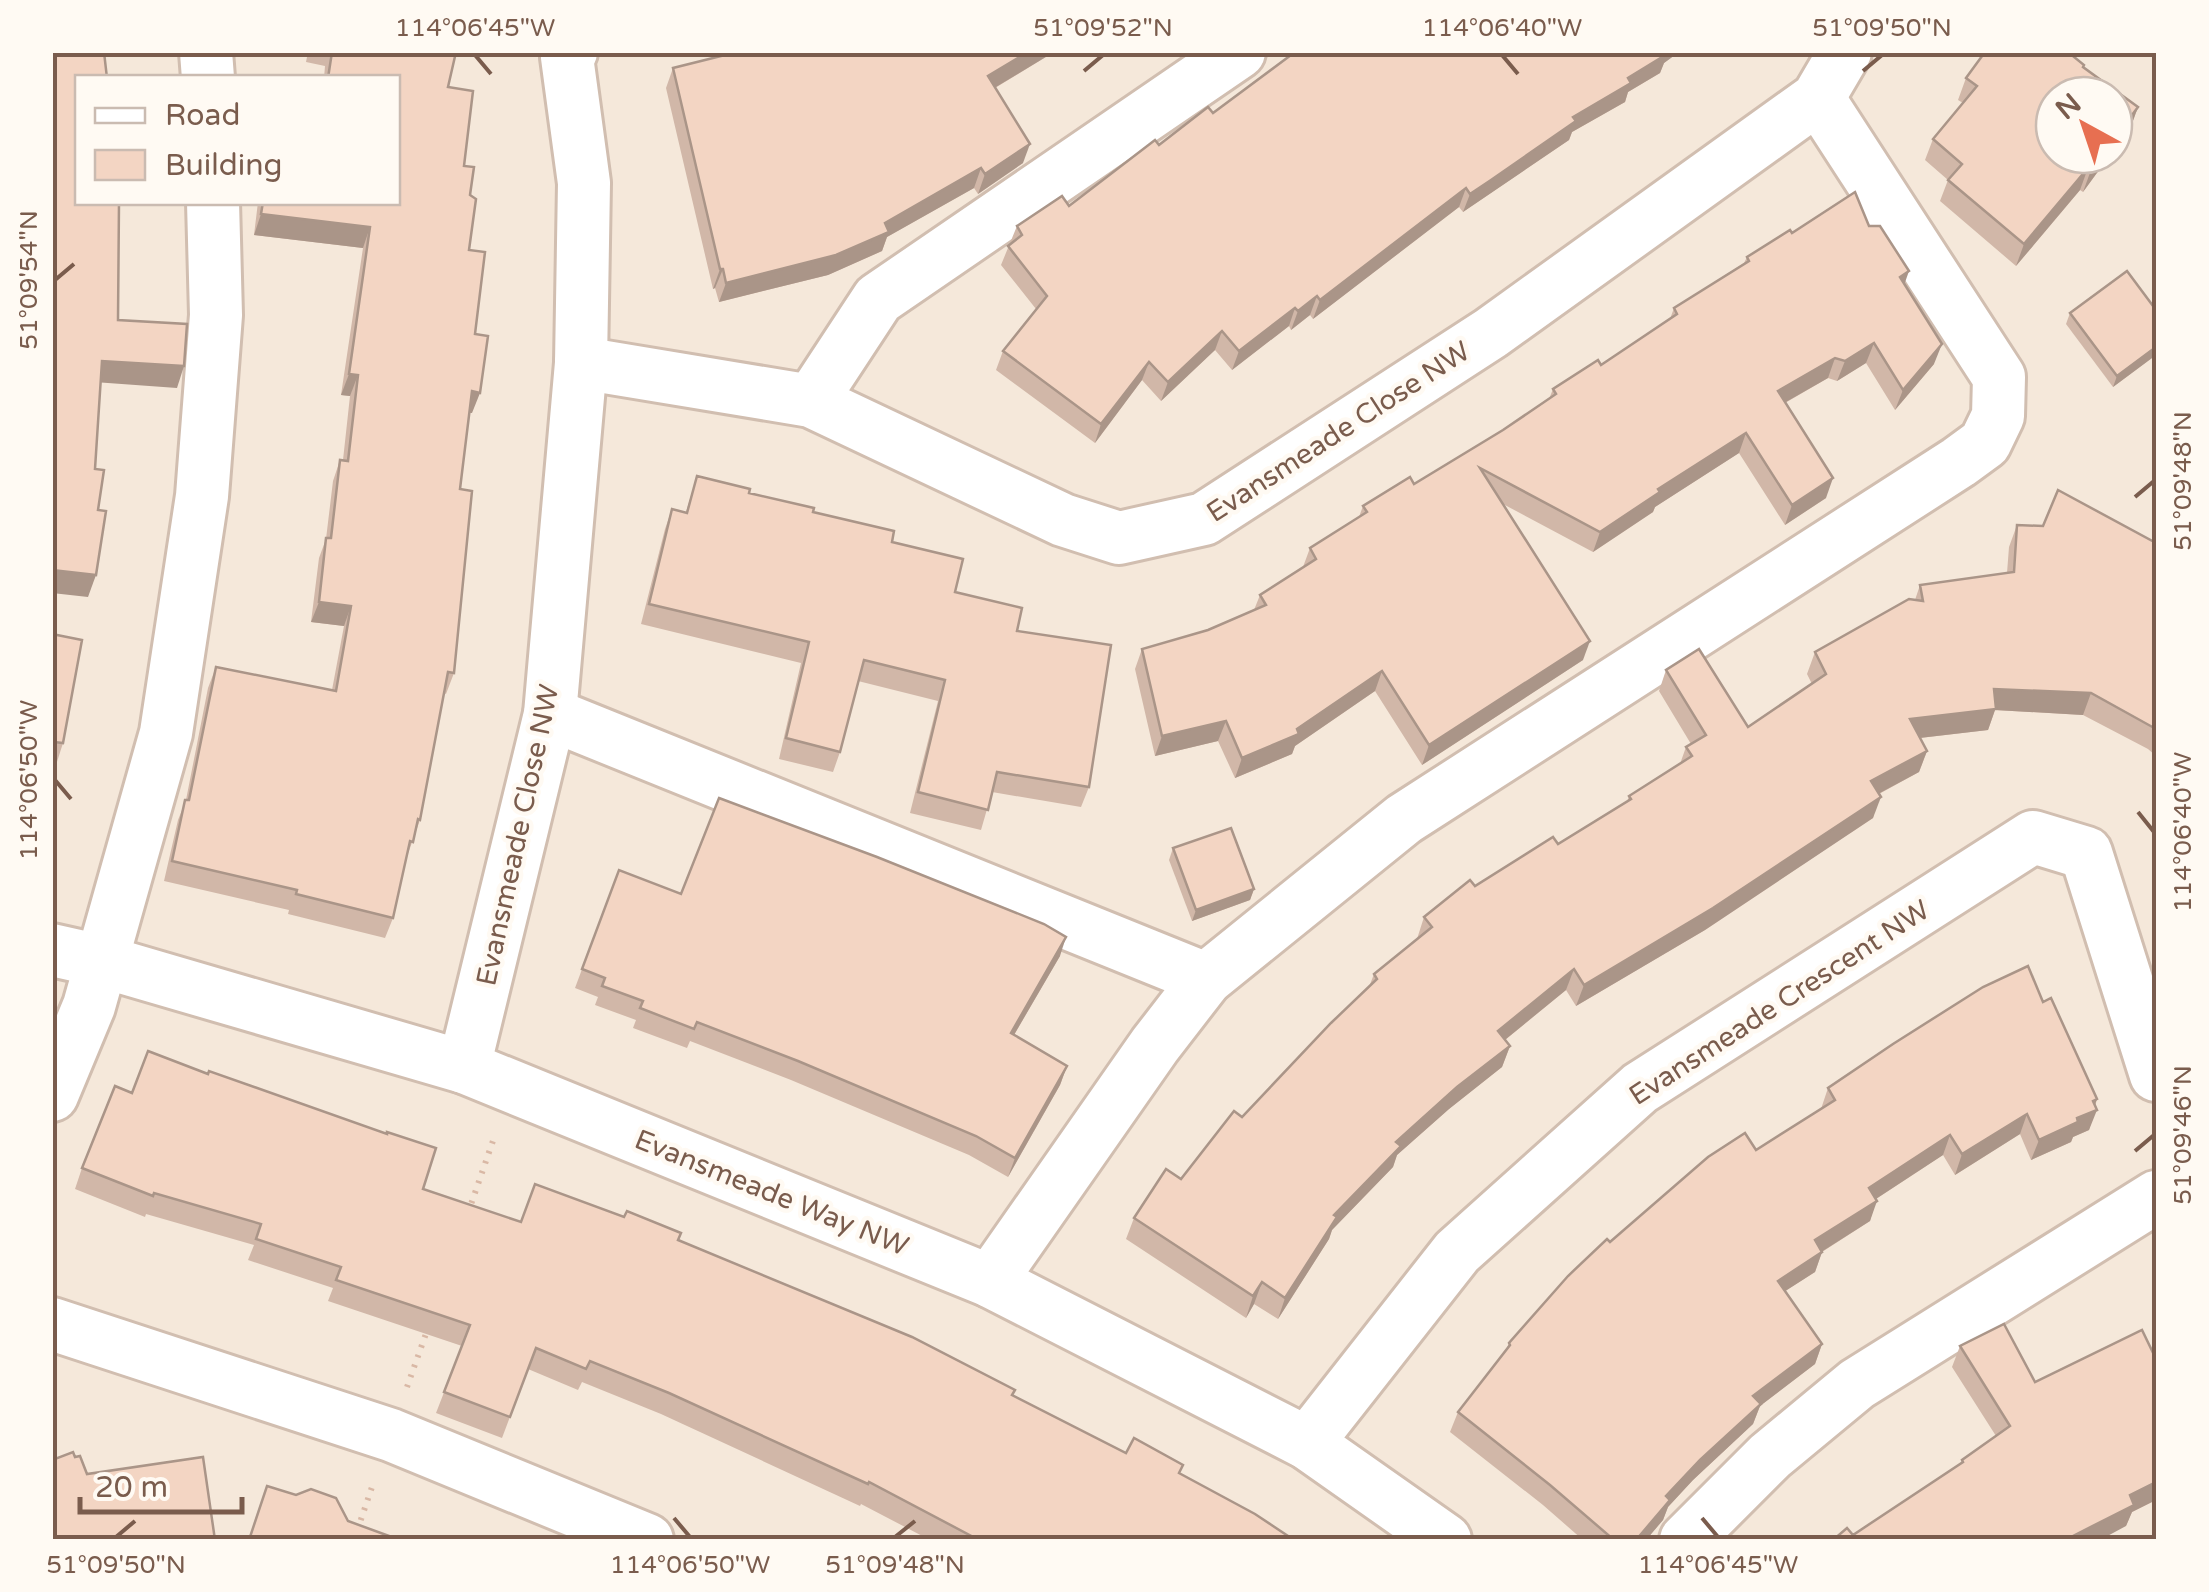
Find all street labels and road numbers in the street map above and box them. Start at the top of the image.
street label: Evansmeade Close NW [1200,334,1477,530]
street label: Evansmeade Close NW [469,681,567,989]
street label: Evansmeade Crescent NW [1623,893,1936,1113]
street label: Evansmeade Way NW [630,1122,913,1263]

